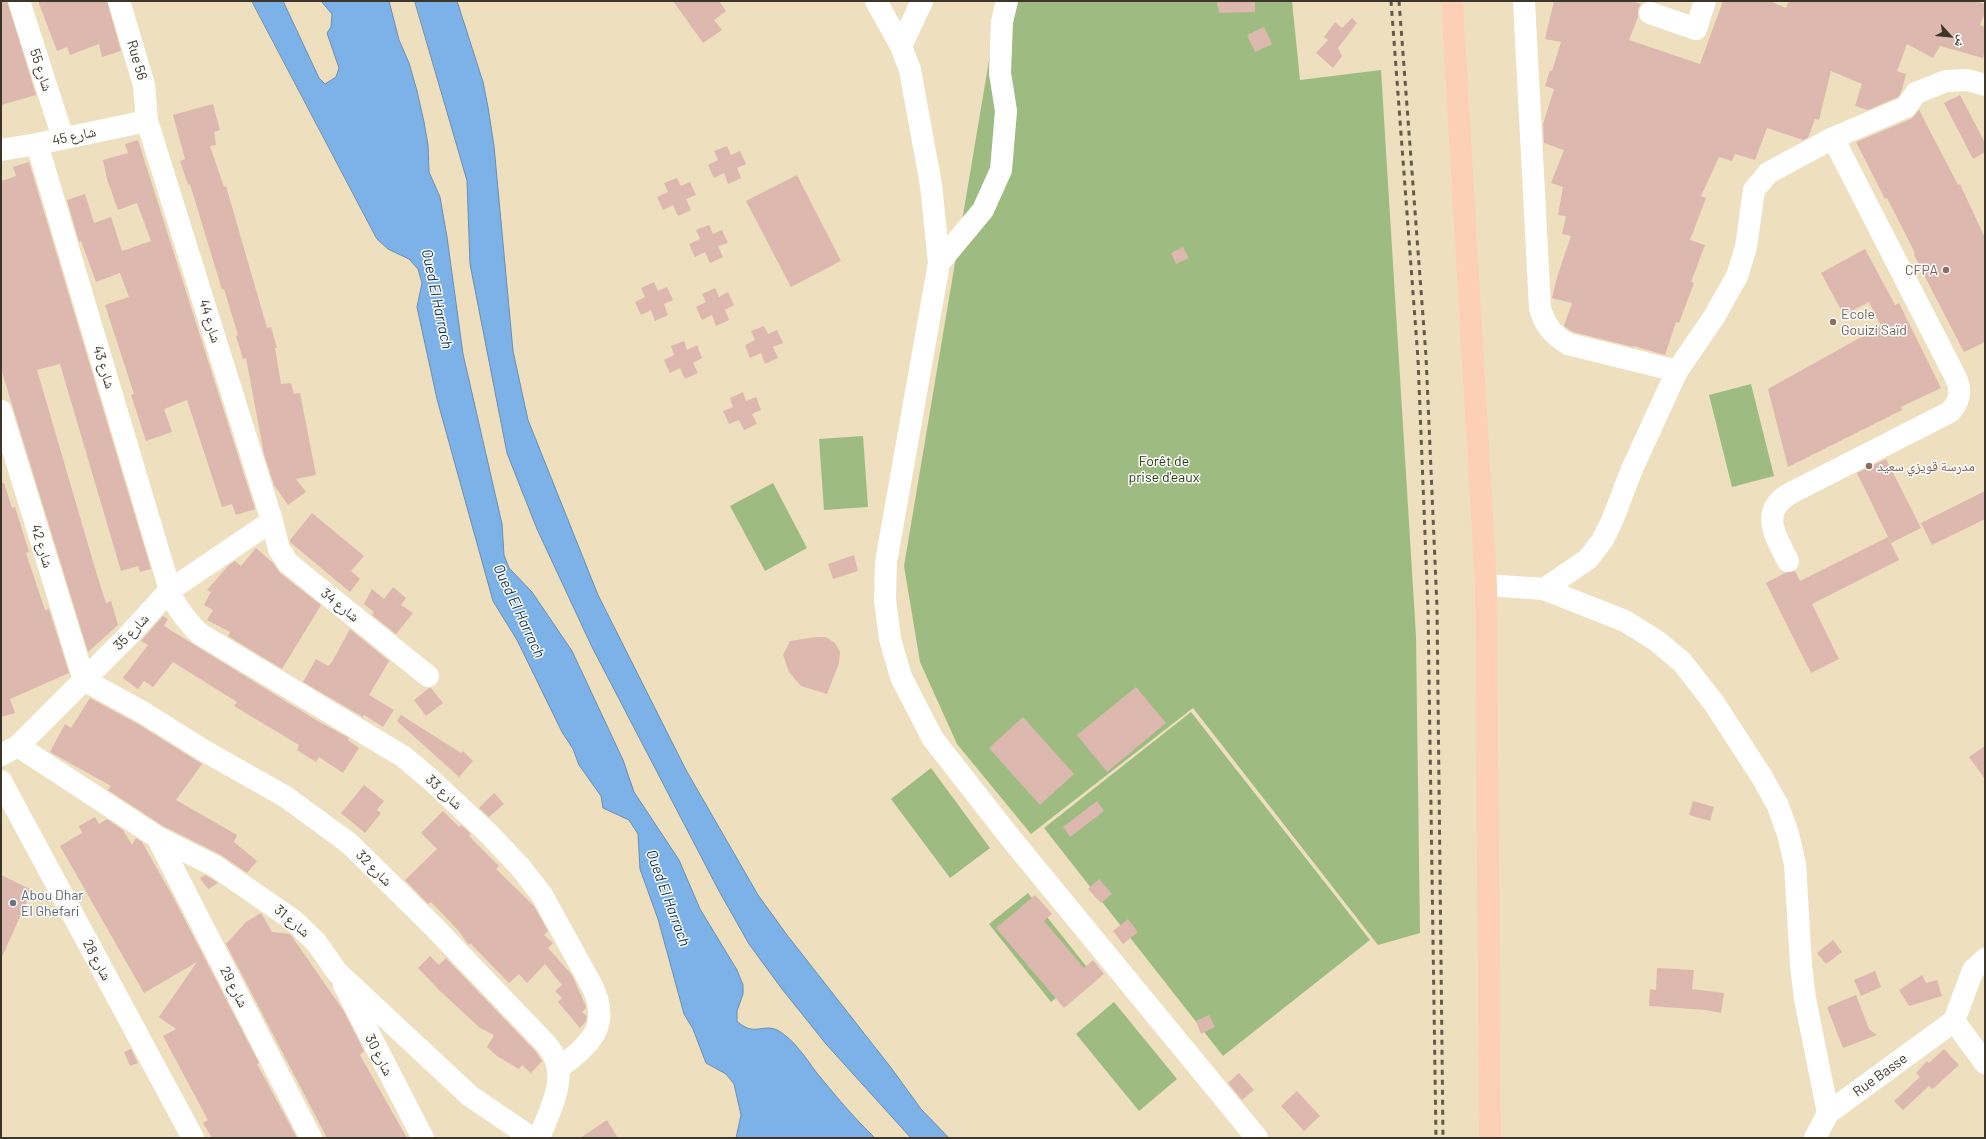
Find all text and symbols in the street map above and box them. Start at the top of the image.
north arrow [1930,16,1970,56]
text: ش [1953,34,1970,50]
street label: Rue 56 [123,38,151,82]
street label: شارع 55 [26,47,56,93]
street label: شارع 45 [51,123,97,149]
water label: Oued El Harrach [418,247,456,351]
place label: CFPA [1905,262,1938,278]
marker: CFPA [1941,265,1951,275]
street label: شارع 44 [195,297,225,345]
place label: Ecole Gouizi Saïd [1841,306,1907,338]
marker: Ecole Gouizi Saïd [1828,317,1838,327]
street label: شارع 43 [89,343,119,391]
park label: Forêt de prise d'eaux [1129,453,1199,486]
place label: مدرسة قويزي سعيد [1877,458,1975,474]
marker: مدرسة قويزي سعيد [1864,461,1874,471]
street label: شارع 42 [27,522,57,570]
water label: Oued El Harrach [489,561,549,661]
street label: شارع 34 [317,585,363,625]
street label: شارع 35 [110,610,152,654]
street label: شارع 33 [422,771,466,813]
street label: شارع 32 [352,846,396,890]
water label: Oued El Harrach [642,847,694,949]
place label: Abou Dhar El Ghefari [21,887,83,920]
marker: Abou Dhar El Ghefari [8,898,18,908]
street label: شارع 31 [271,901,313,941]
street label: شارع 28 [79,937,115,983]
street label: شارع 29 [216,963,252,1011]
street label: شارع 30 [361,1031,397,1079]
street label: Rue Basse [1850,1050,1910,1100]

